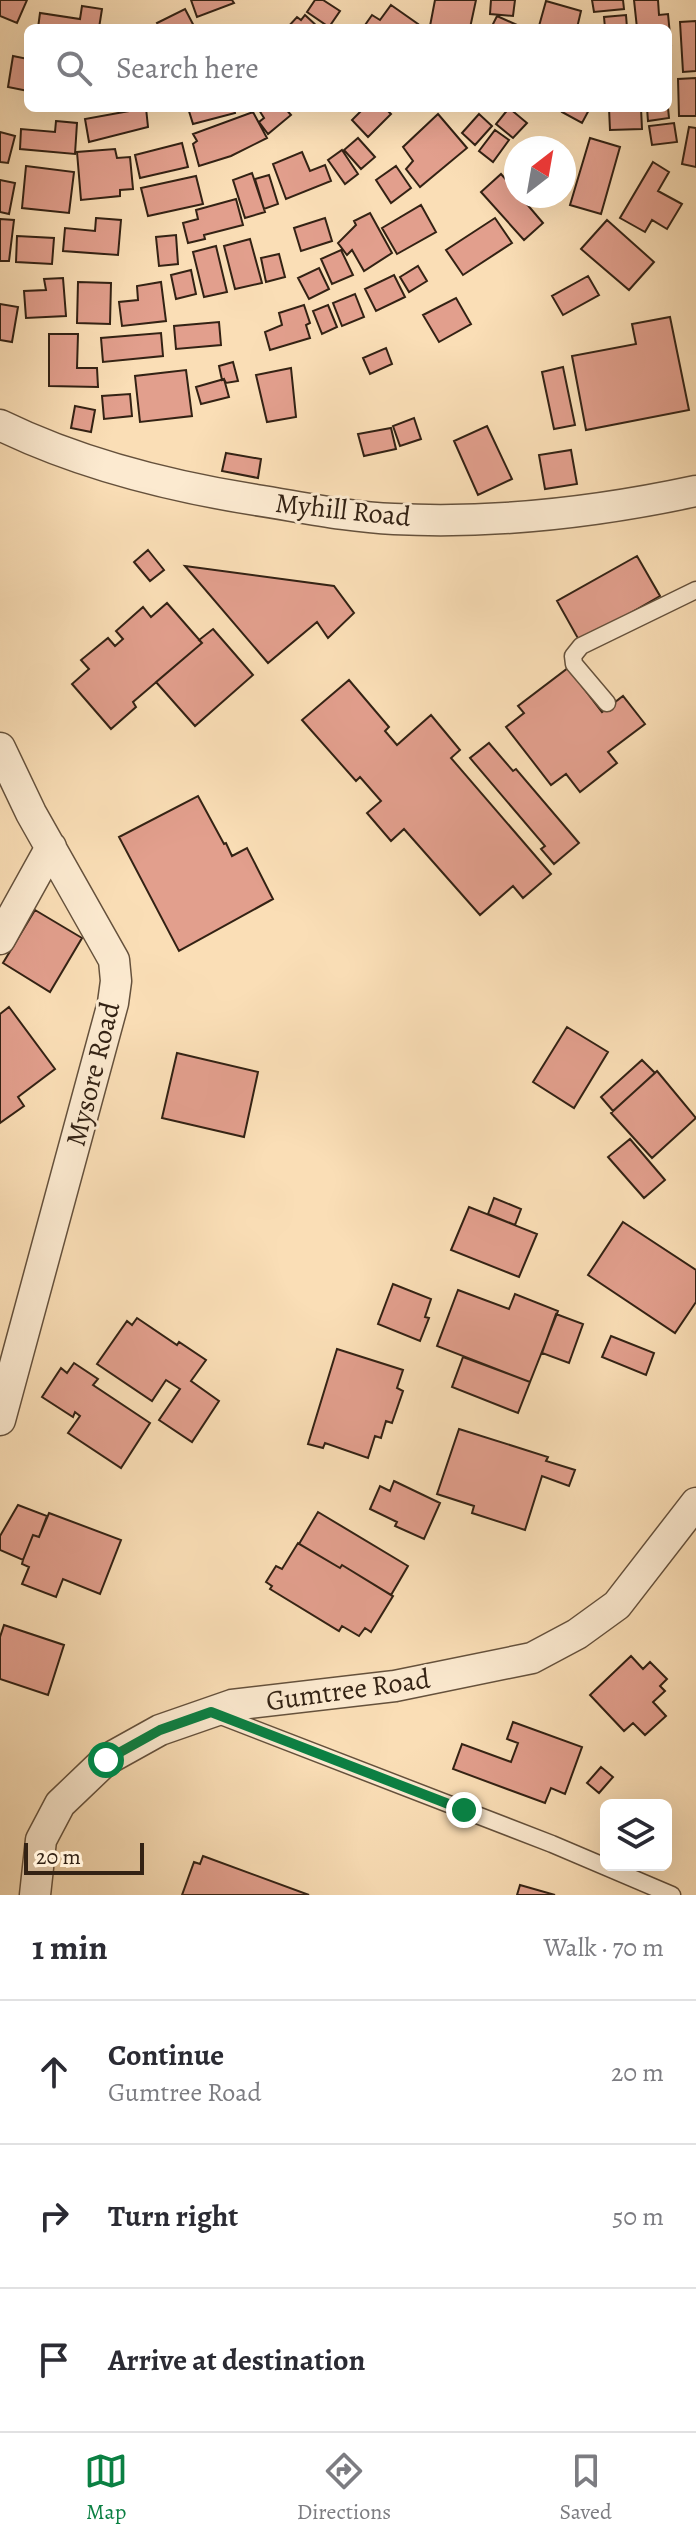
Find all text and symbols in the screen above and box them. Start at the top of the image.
search box [24,24,672,112]
icon: search [52,46,96,90]
text: Search here [116,48,259,88]
north arrow [504,136,576,208]
street label: Myhill Road [273,484,414,536]
street label: Mysore Road [57,997,130,1150]
street label: Gumtree Road [264,1660,433,1720]
route start [88,1742,124,1778]
route end [446,1792,482,1828]
map controls [600,1799,672,1871]
button: layers [600,1799,672,1871]
scale bar [24,1839,144,1875]
text: 20 m [36,1842,81,1872]
text: 1 min [32,1924,108,1971]
text: Walk · 70 m [543,1930,664,1965]
text: Continue [108,2035,224,2075]
icon: ahead [32,2050,76,2094]
text: 20 m [611,2055,664,2090]
text: Gumtree Road [108,2075,261,2110]
icon: right [32,2194,76,2238]
text: Turn right [108,2196,238,2236]
text: 50 m [612,2199,664,2234]
icon: arrive [32,2338,76,2382]
text: Arrive at destination [108,2340,365,2380]
tab: Map [84,2449,128,2527]
tab: Directions [297,2449,391,2527]
tab: Saved [560,2449,612,2527]

